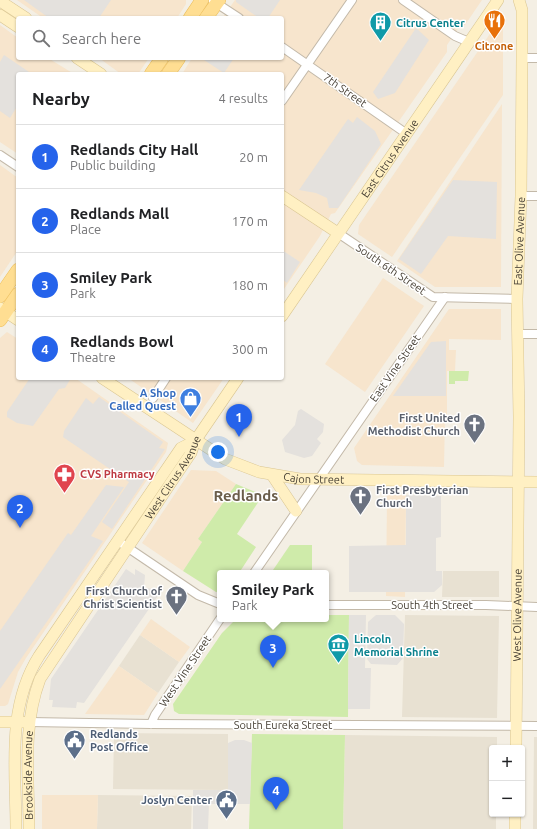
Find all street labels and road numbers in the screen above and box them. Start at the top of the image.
street label: 7th Street [321,71,369,110]
street label: East Citrus Avenue [359,117,421,200]
street label: East Olive Avenue [512,197,527,286]
street label: South 6th Street [354,241,429,297]
street label: East Vine Street [367,332,423,404]
street label: West Citrus Avenue [142,433,203,521]
street label: Cajon Street [282,470,345,486]
street label: West Olive Avenue [511,569,524,662]
street label: South 4th Street [391,599,473,611]
street label: West Vine Street [157,633,214,709]
street label: South Eureka Street [234,719,333,731]
street label: Brookside Avenue [22,730,35,820]

